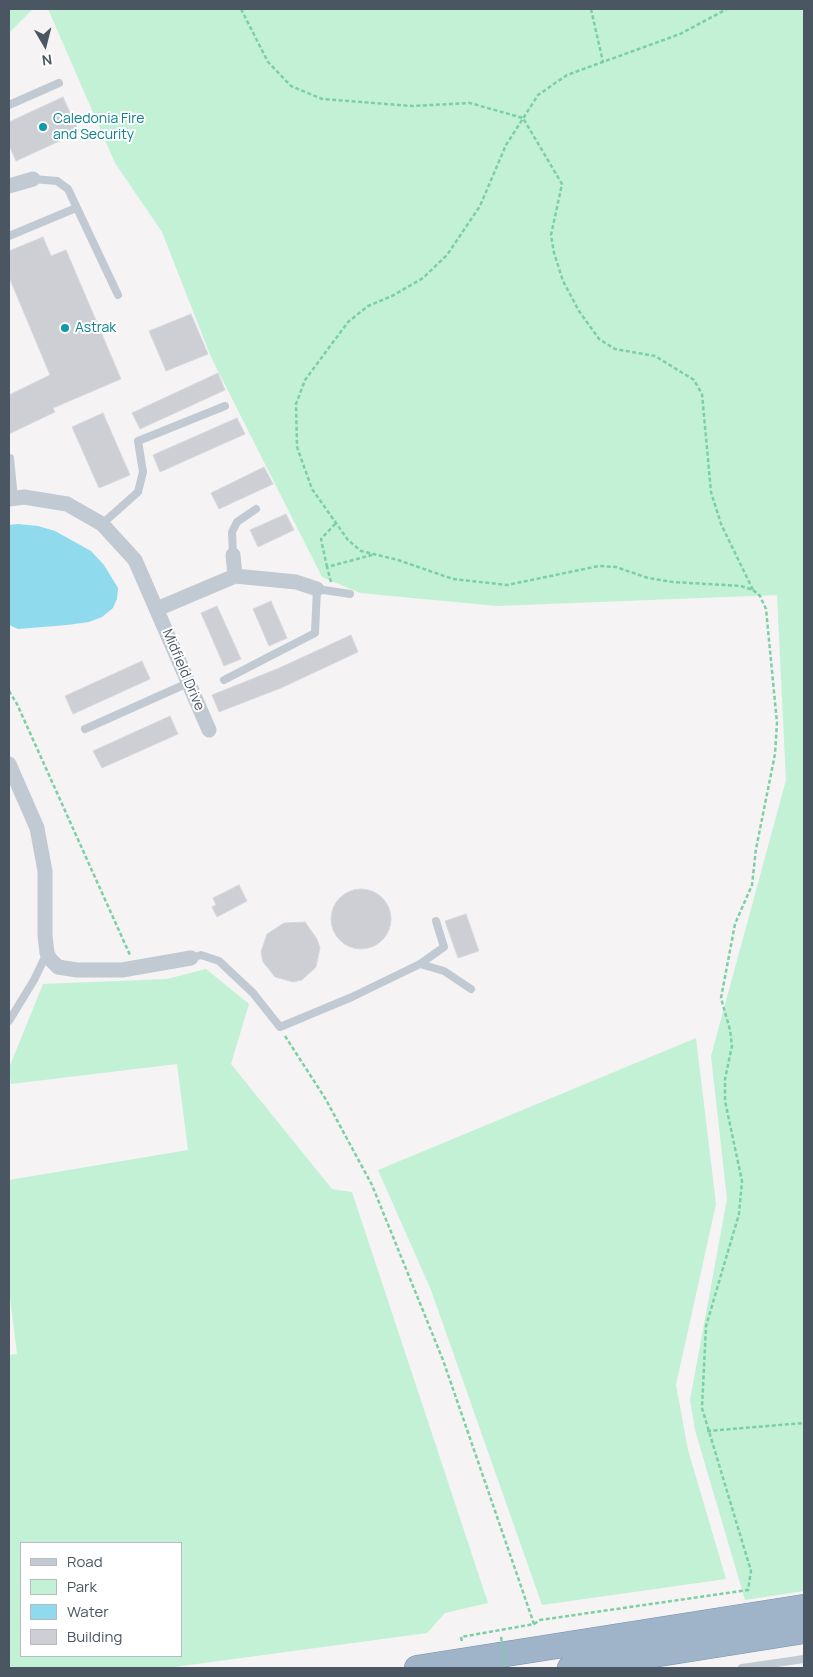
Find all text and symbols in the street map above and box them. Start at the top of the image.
north arrow [20,20,70,70]
text: N [41,50,53,70]
place label: Caledonia Fire and Security [53,111,144,144]
marker: Caledonia Fire and Security [37,121,49,133]
place label: Astrak [75,320,116,336]
marker: Astrak [59,322,71,334]
street label: Midfield Drive [158,627,208,713]
legend [20,1542,182,1657]
text: Road [67,1551,103,1572]
text: Park [67,1576,97,1597]
text: Water [67,1601,109,1622]
text: Building [67,1626,122,1647]

